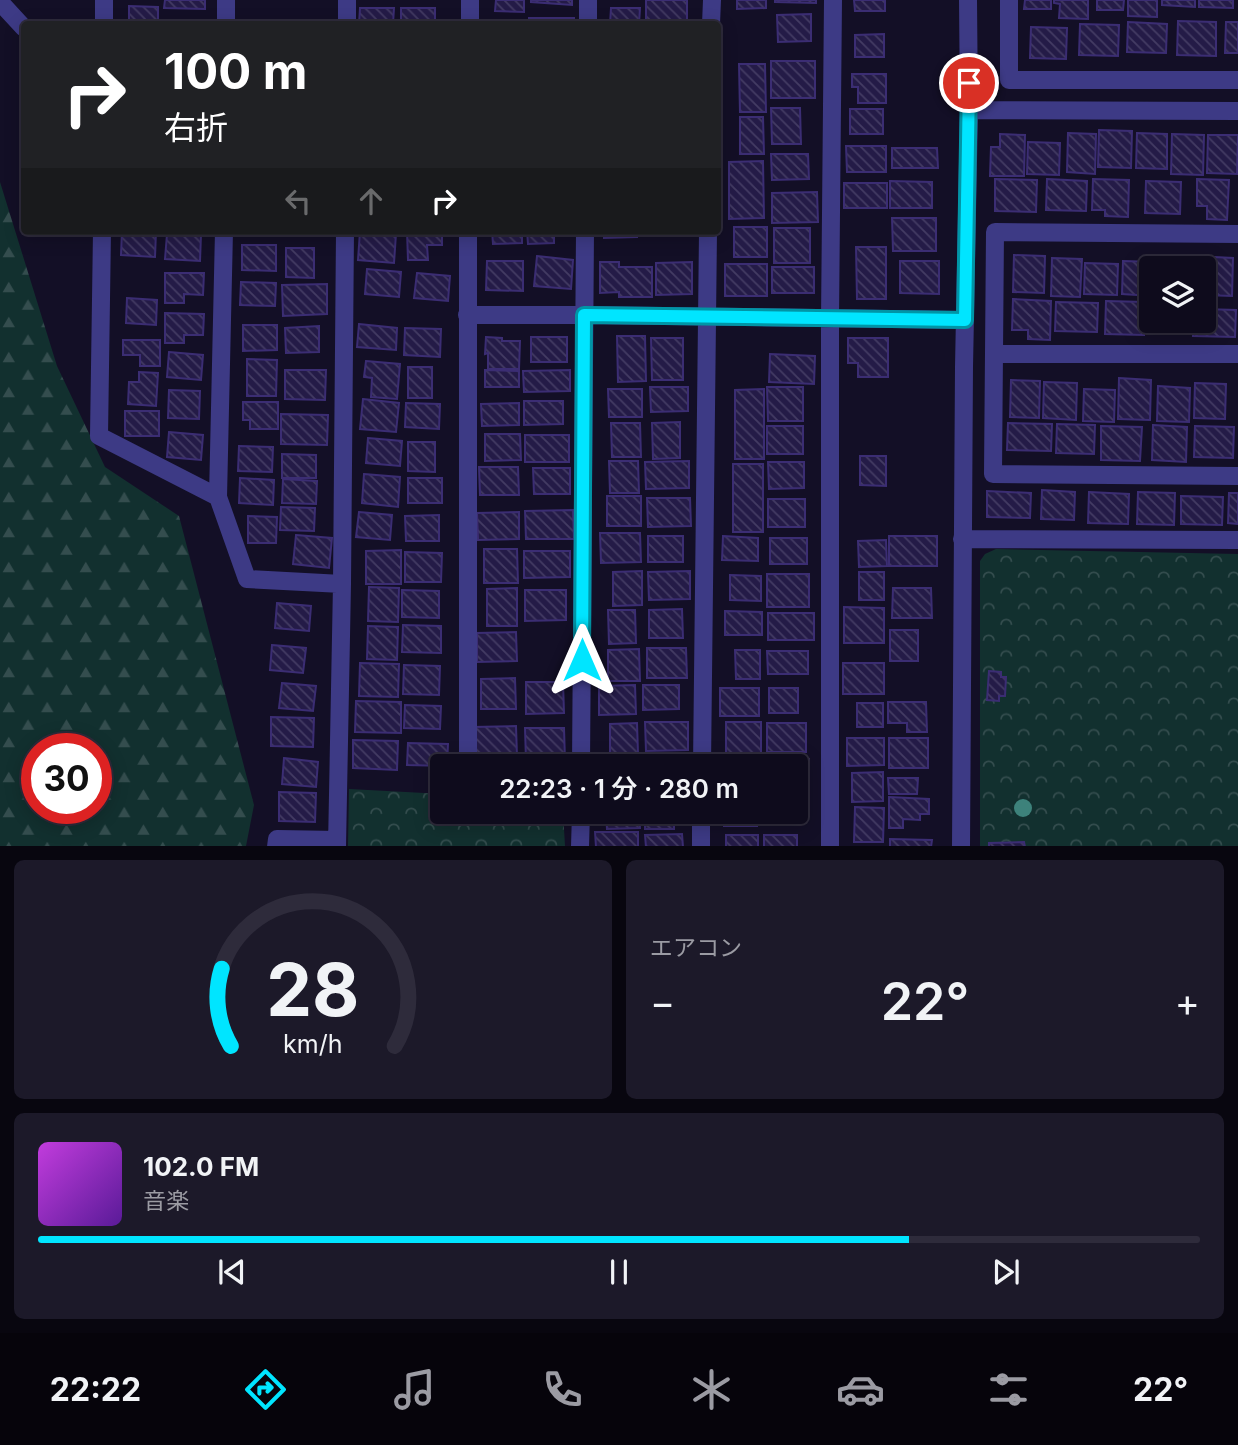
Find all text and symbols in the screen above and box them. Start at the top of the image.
text: 100 m [164,42,308,101]
icon: right [49,49,140,140]
pin [939,53,999,113]
icon: arrive [950,64,988,102]
text: 右折 [164,108,228,147]
icon: left [279,182,317,220]
icon: ahead [352,182,390,220]
icon: right [425,182,463,220]
map controls [1139,256,1216,333]
button: layers [1139,256,1216,333]
position arrow [545,623,619,697]
speed limit sign: 30 [21,733,112,824]
text: 22:23 · 1 分 · 280 m [499,773,739,804]
text: エアコン [650,934,742,962]
text: 28 [266,945,360,1034]
text: 22° [881,970,969,1033]
text: − [650,979,675,1025]
text: + [1175,979,1200,1025]
text: km/h [283,1028,343,1058]
text: 102.0 FM [143,1151,259,1182]
text: 音楽 [143,1187,189,1215]
icon: previous [213,1253,251,1291]
icon: pause [600,1253,638,1291]
icon: next [987,1253,1025,1291]
icon: directions [241,1365,290,1414]
icon: music [390,1365,439,1414]
icon: phone [538,1365,587,1414]
icon: climate [687,1365,736,1414]
icon: car [836,1365,885,1414]
icon: filters [984,1365,1033,1414]
text: 22:22 [50,1370,141,1409]
text: 22° [1133,1370,1188,1409]

